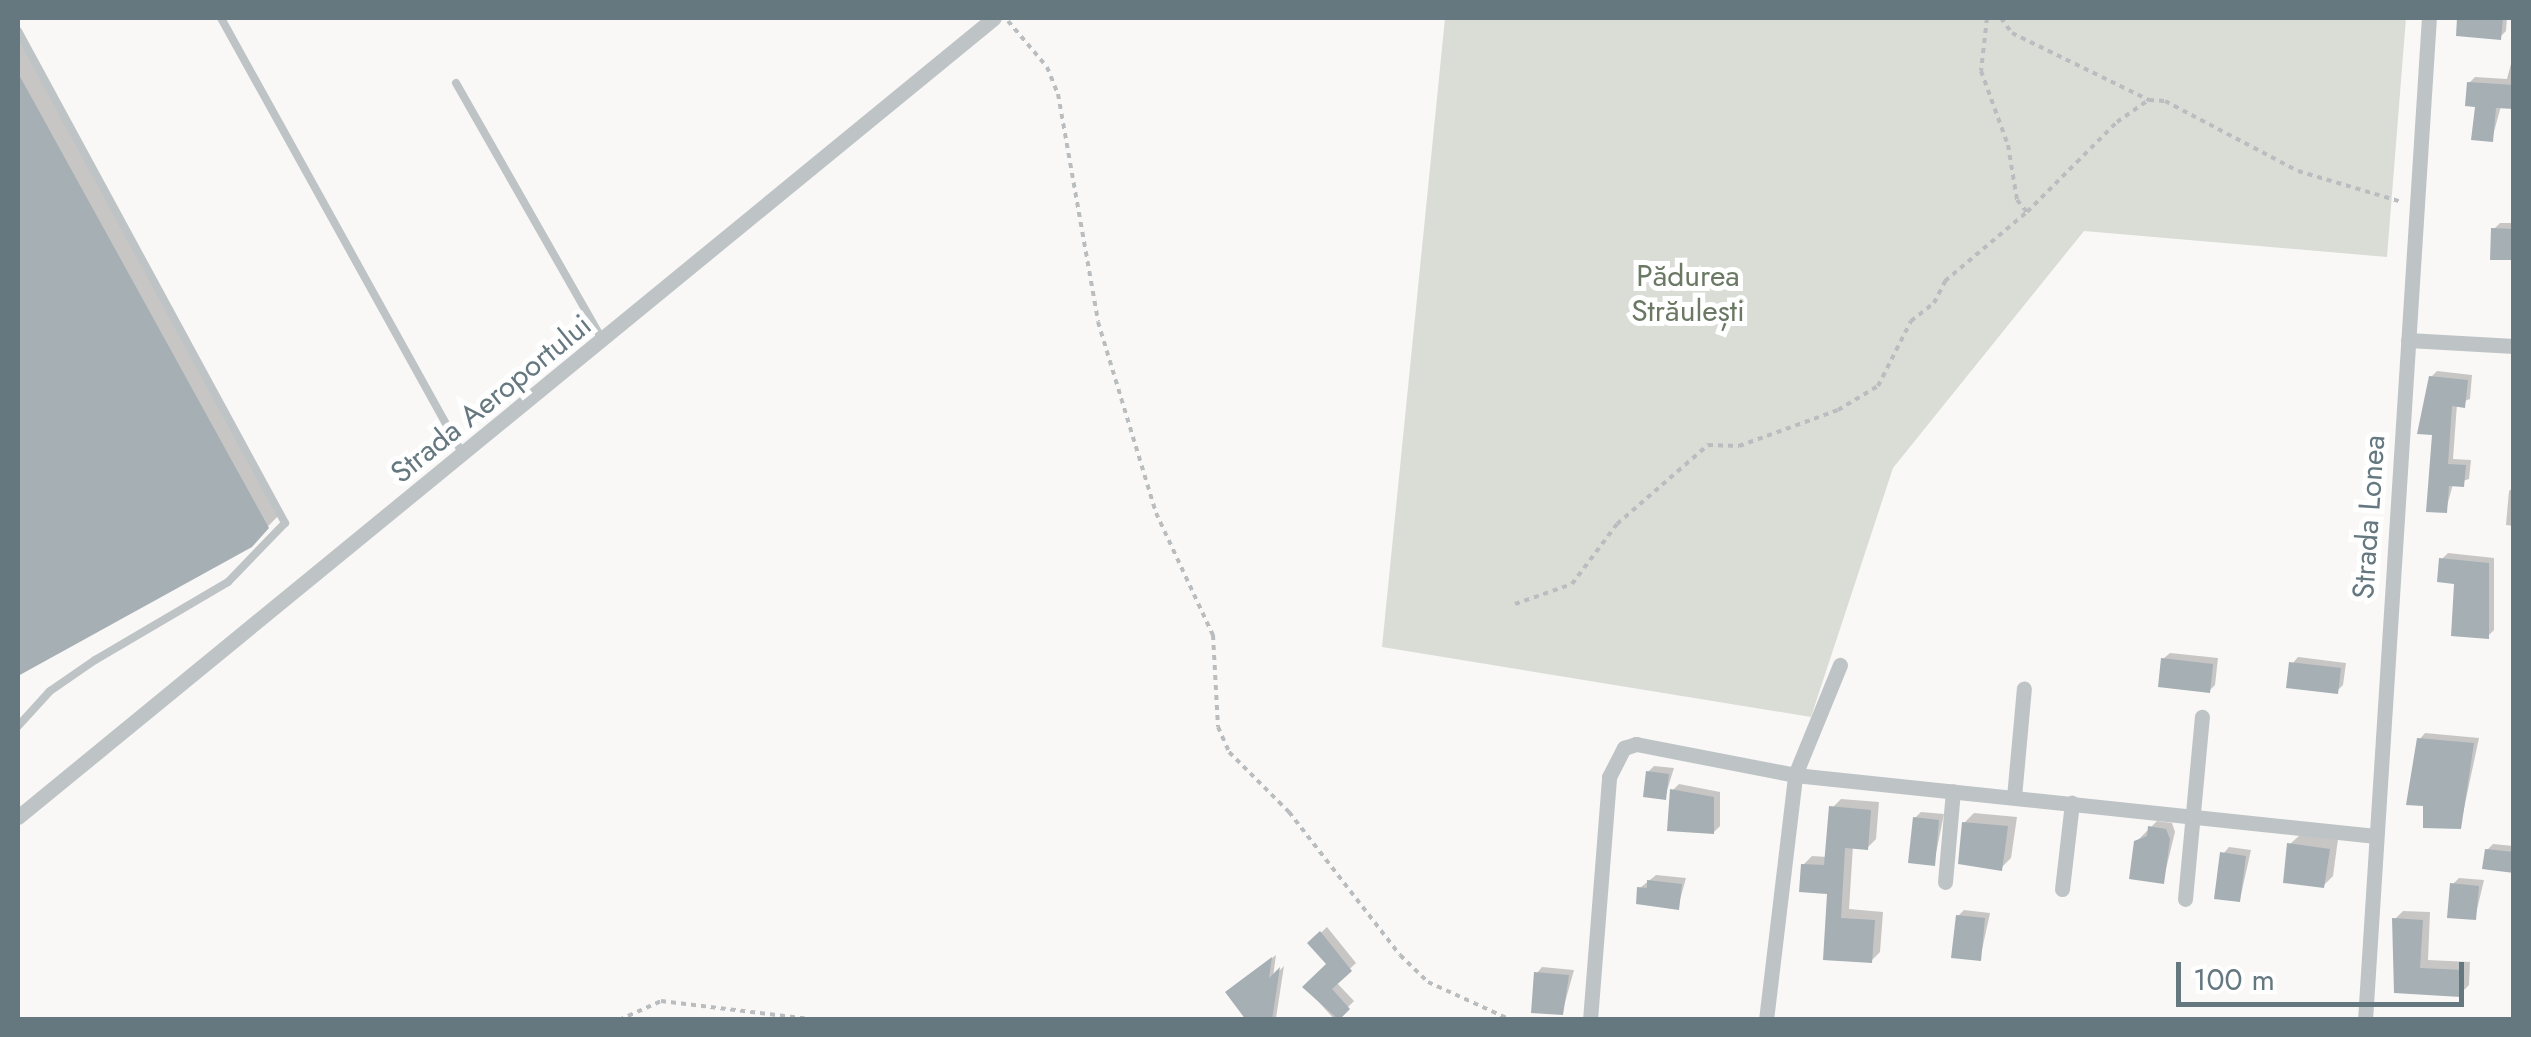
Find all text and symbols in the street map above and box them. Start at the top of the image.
park label: Pădurea Străulești [1631,258,1745,328]
street label: Strada Aeroportului [383,307,599,491]
street label: Strada Lonea [2345,434,2393,600]
scale bar [2181,942,2468,1004]
text: 100 m [2193,958,2275,1001]

